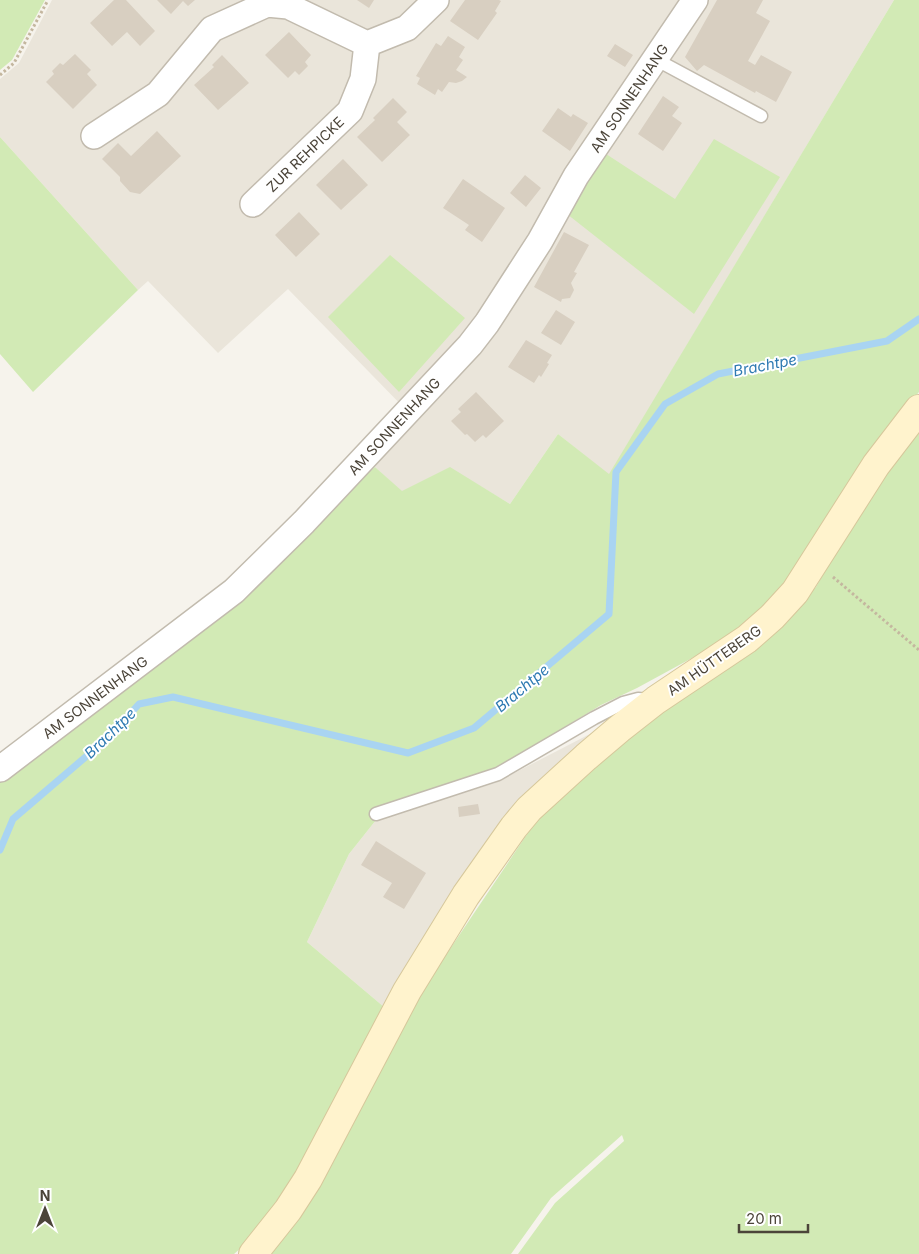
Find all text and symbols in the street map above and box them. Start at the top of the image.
street label: AM SONNENHANG [586,41,672,155]
street label: ZUR REHPICKE [263,113,347,195]
water label: Brachtpe [731,350,799,380]
street label: AM SONNENHANG [344,374,444,478]
street label: AM HÜTTEBERG [664,621,764,699]
street label: AM SONNENHANG [39,652,151,742]
water label: Brachtpe [491,660,553,716]
water label: Brachtpe [80,704,140,762]
north arrow [20,1184,70,1234]
text: N [40,1187,50,1204]
scale bar [739,1202,808,1234]
text: 20 m [746,1209,782,1228]

